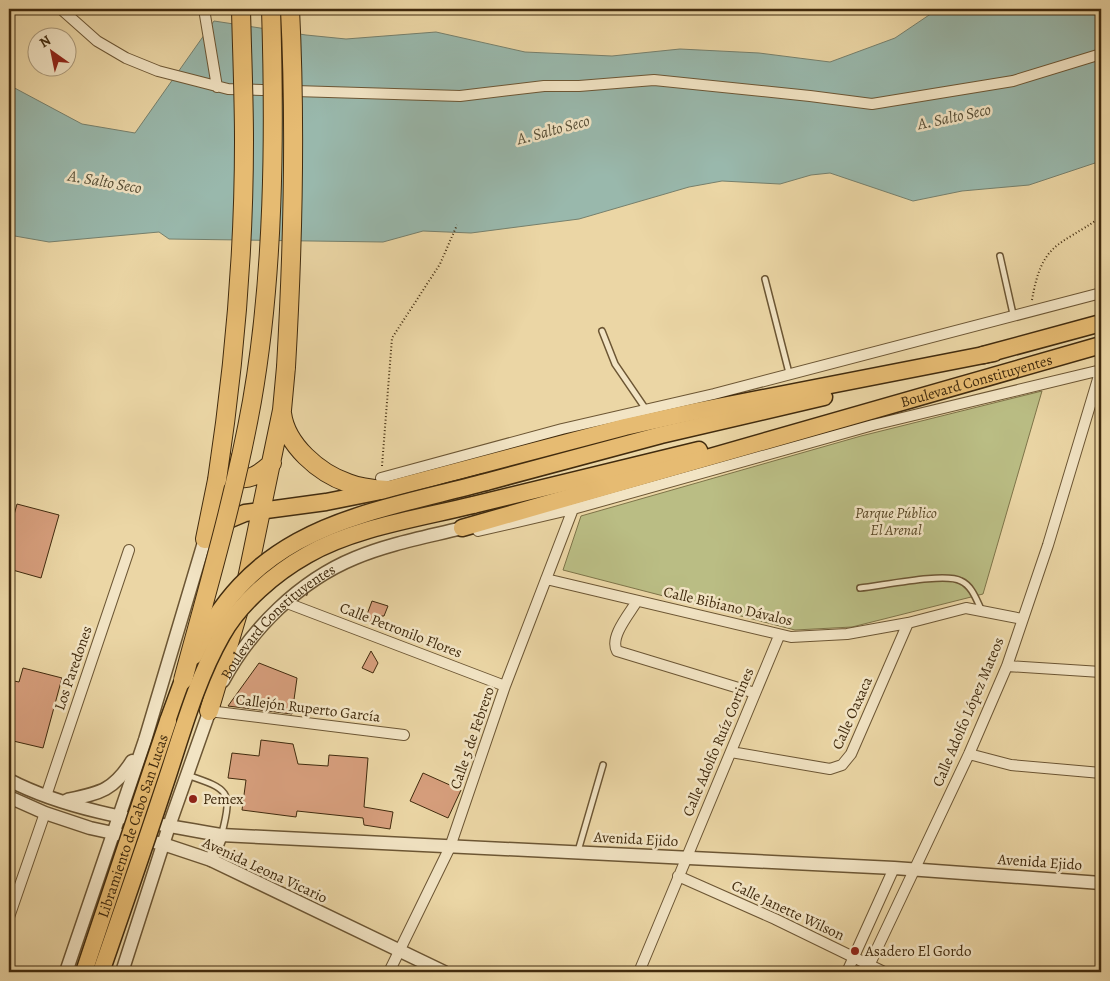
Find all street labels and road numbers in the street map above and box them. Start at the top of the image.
street label: Boulevard Constituyentes [898,349,1055,412]
street label: Boulevard Constituyentes [216,559,339,683]
street label: Calle Bibiano Dávalos [662,581,794,631]
street label: Calle Petronilo Flores [337,597,465,663]
street label: Los Paredones [49,623,97,713]
street label: Calle Adolfo López Mateos [927,634,1009,790]
street label: Calle Adolfo Ruíz Cortines [678,665,758,819]
street label: Calle Oaxaca [827,673,877,753]
street label: Calle 5 de Febrero [445,684,499,792]
street label: Callejón Ruperto García [235,689,381,727]
street label: Libramiento de Cabo San Lucas [93,732,173,920]
street label: Avenida Ejido [592,827,679,851]
street label: Avenida Leona Vicario [198,832,331,908]
street label: Avenida Ejido [996,849,1083,875]
street label: Calle Janette Wilson [728,875,848,945]

